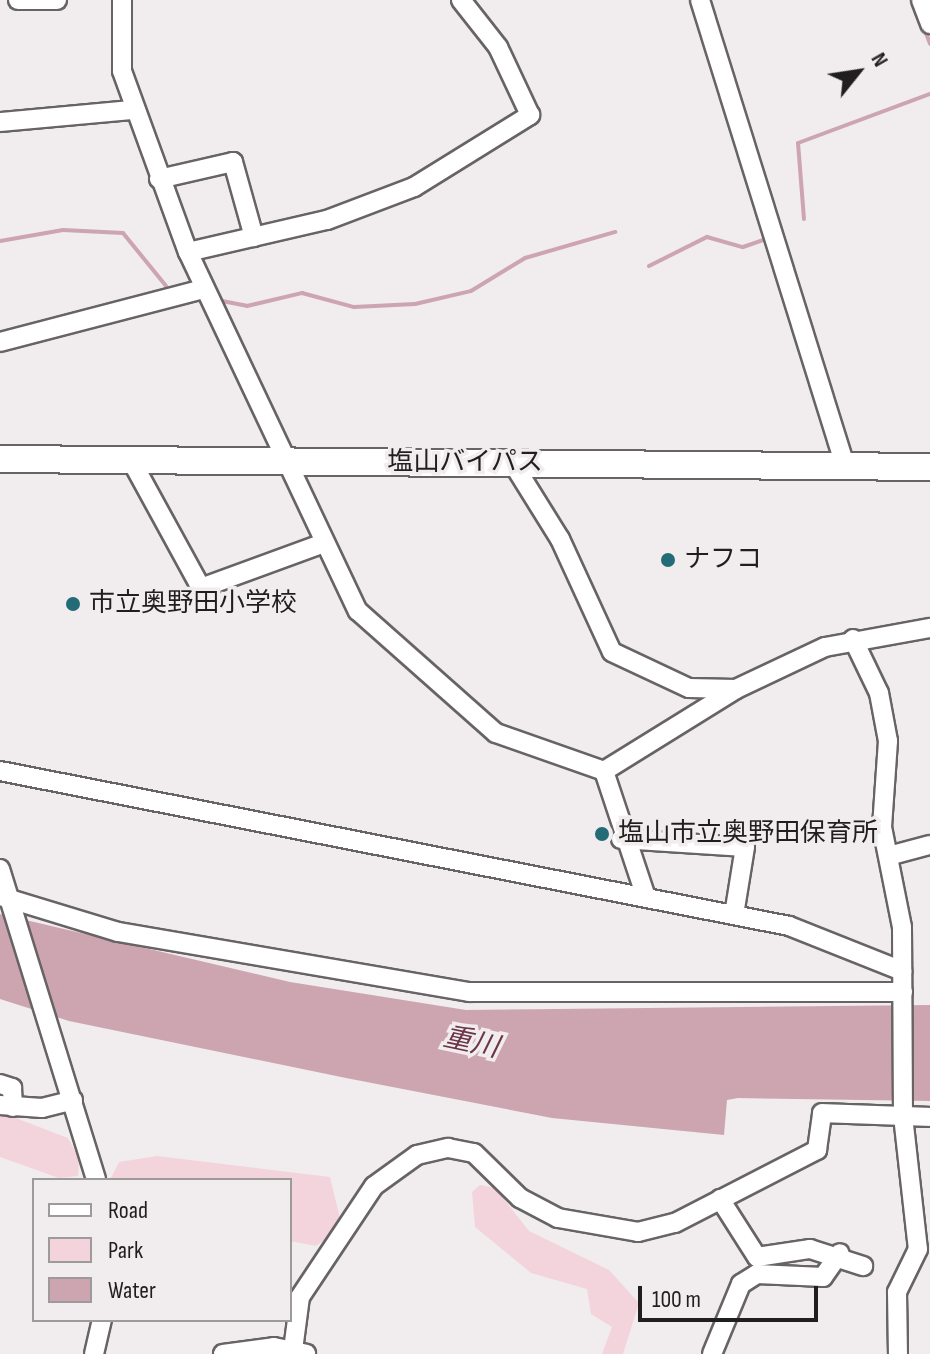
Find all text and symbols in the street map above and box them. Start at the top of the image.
north arrow [818,32,898,112]
text: N [865,48,894,72]
street label: 塩山バイパス [387,447,543,479]
place label: ナフコ [684,544,762,576]
marker: ナフコ [659,551,677,569]
place label: 市立奥野田小学校 [89,588,297,620]
marker: 市立奥野田小学校 [64,595,82,613]
place label: 塩山市立奥野田保育所 [618,818,878,850]
marker: 塩山市立奥野田保育所 [593,825,611,843]
water label: 重川 [440,1021,502,1065]
legend [32,1178,292,1322]
text: Road [108,1196,148,1225]
text: Park [108,1236,143,1265]
scale bar [642,1270,822,1320]
text: Water [108,1276,156,1305]
text: 100 m [652,1285,701,1314]

